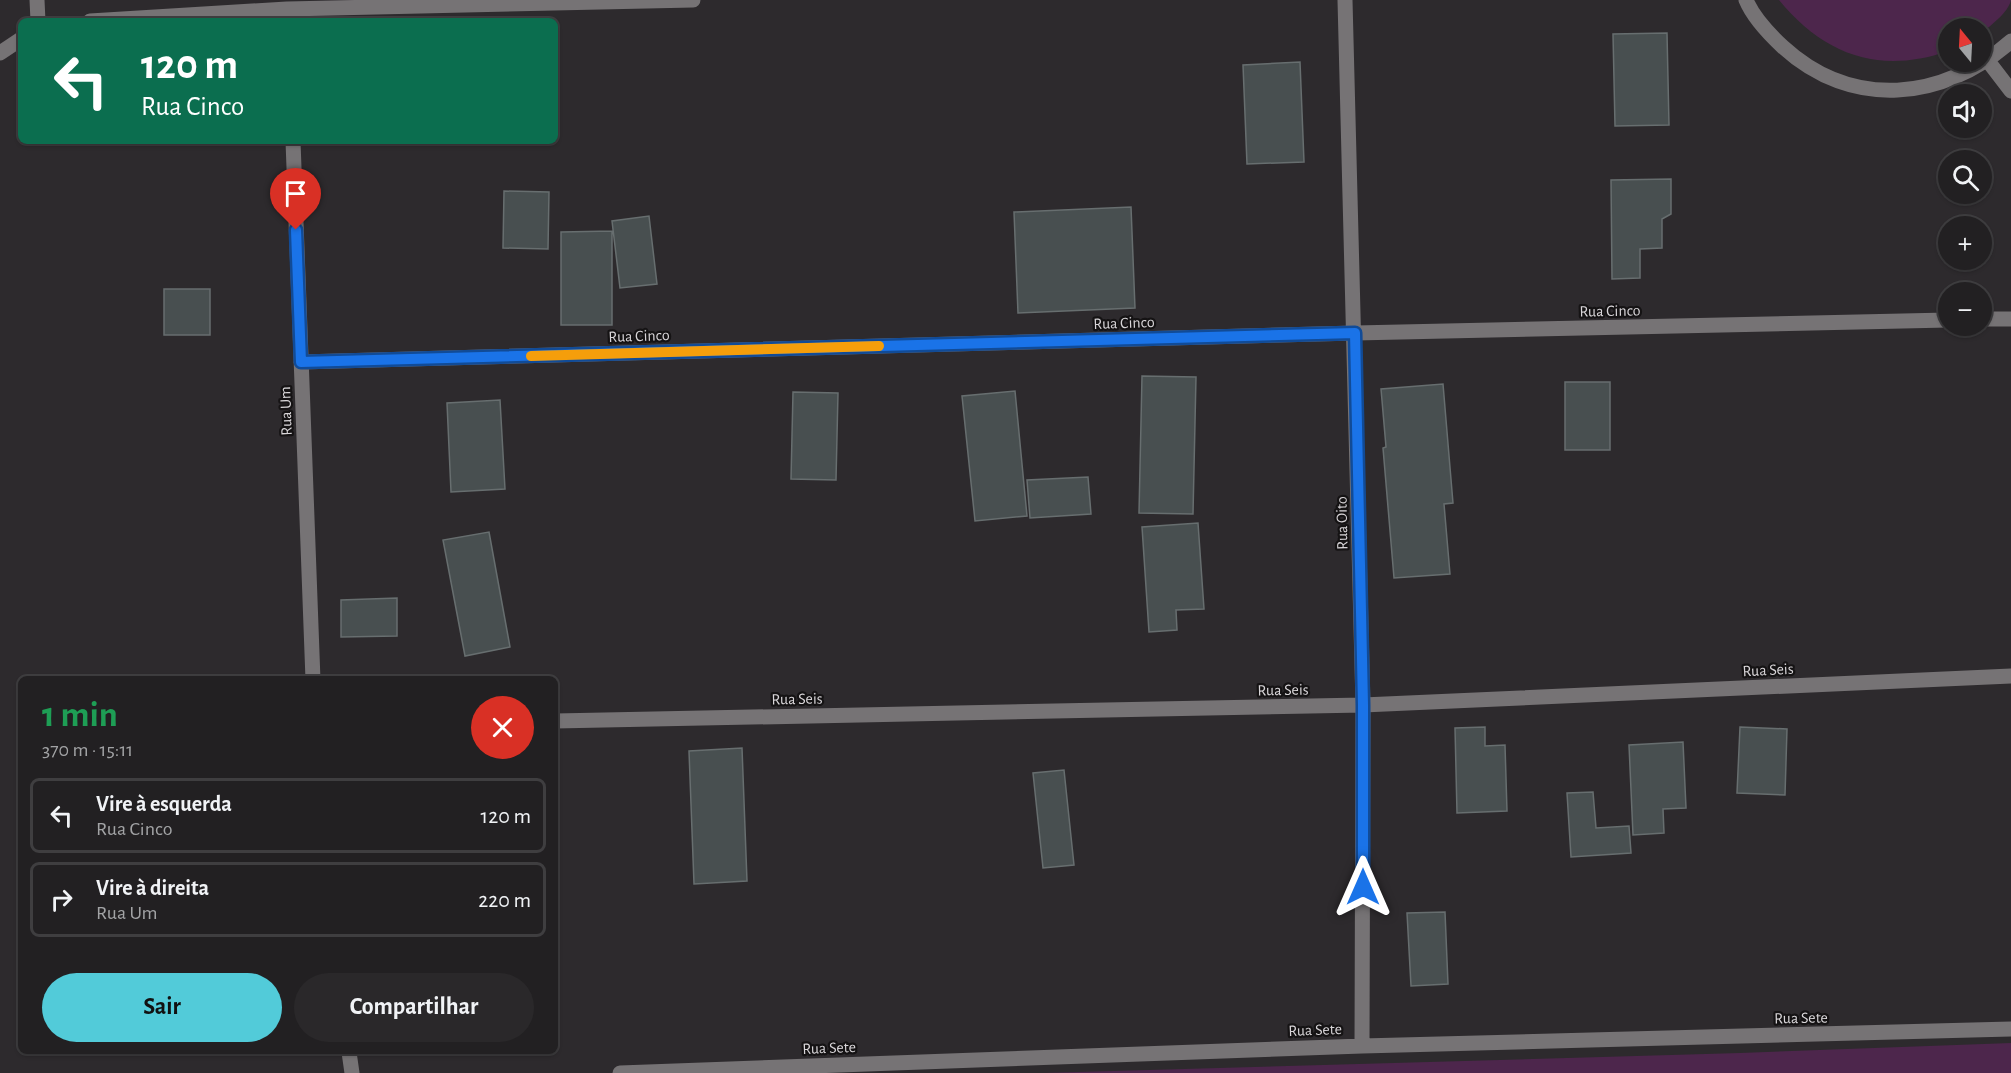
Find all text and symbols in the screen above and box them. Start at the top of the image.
north arrow [1938,18,1992,72]
map controls [1938,18,1992,336]
icon: left [42,42,120,120]
text: 120 m [141,44,238,86]
button: sound [1938,84,1992,138]
text: Rua Cinco [141,93,244,120]
button: search [1938,150,1992,204]
pin [270,168,321,230]
icon: arrive [279,177,312,210]
button: + [1938,216,1992,270]
button: − [1938,282,1992,336]
street label: Rua Cinco [1579,302,1641,320]
street label: Rua Cinco [1093,314,1155,332]
street label: Rua Cinco [608,327,670,345]
street label: Rua Um [277,386,295,436]
street label: Rua Oito [1334,496,1350,550]
street label: Rua Seis [1742,661,1794,679]
street label: Rua Seis [1257,682,1309,698]
street label: Rua Seis [771,691,823,707]
button: close [471,696,534,759]
text: 1 min [42,697,118,733]
text: 370 m · 15:11 [42,740,133,760]
text: Vire à esquerda [96,793,232,815]
icon: left [45,799,78,832]
text: 120 m [481,805,531,827]
text: Rua Cinco [96,819,173,839]
position arrow [1331,855,1395,919]
text: Vire à direita [96,877,209,899]
icon: right [45,883,78,916]
text: 220 m [478,889,531,911]
text: Rua Um [96,903,158,923]
button: Sair [42,973,282,1042]
button: Compartilhar [294,973,534,1042]
street label: Rua Sete [1774,1010,1828,1026]
street label: Rua Sete [1288,1021,1342,1039]
street label: Rua Sete [802,1039,856,1057]

